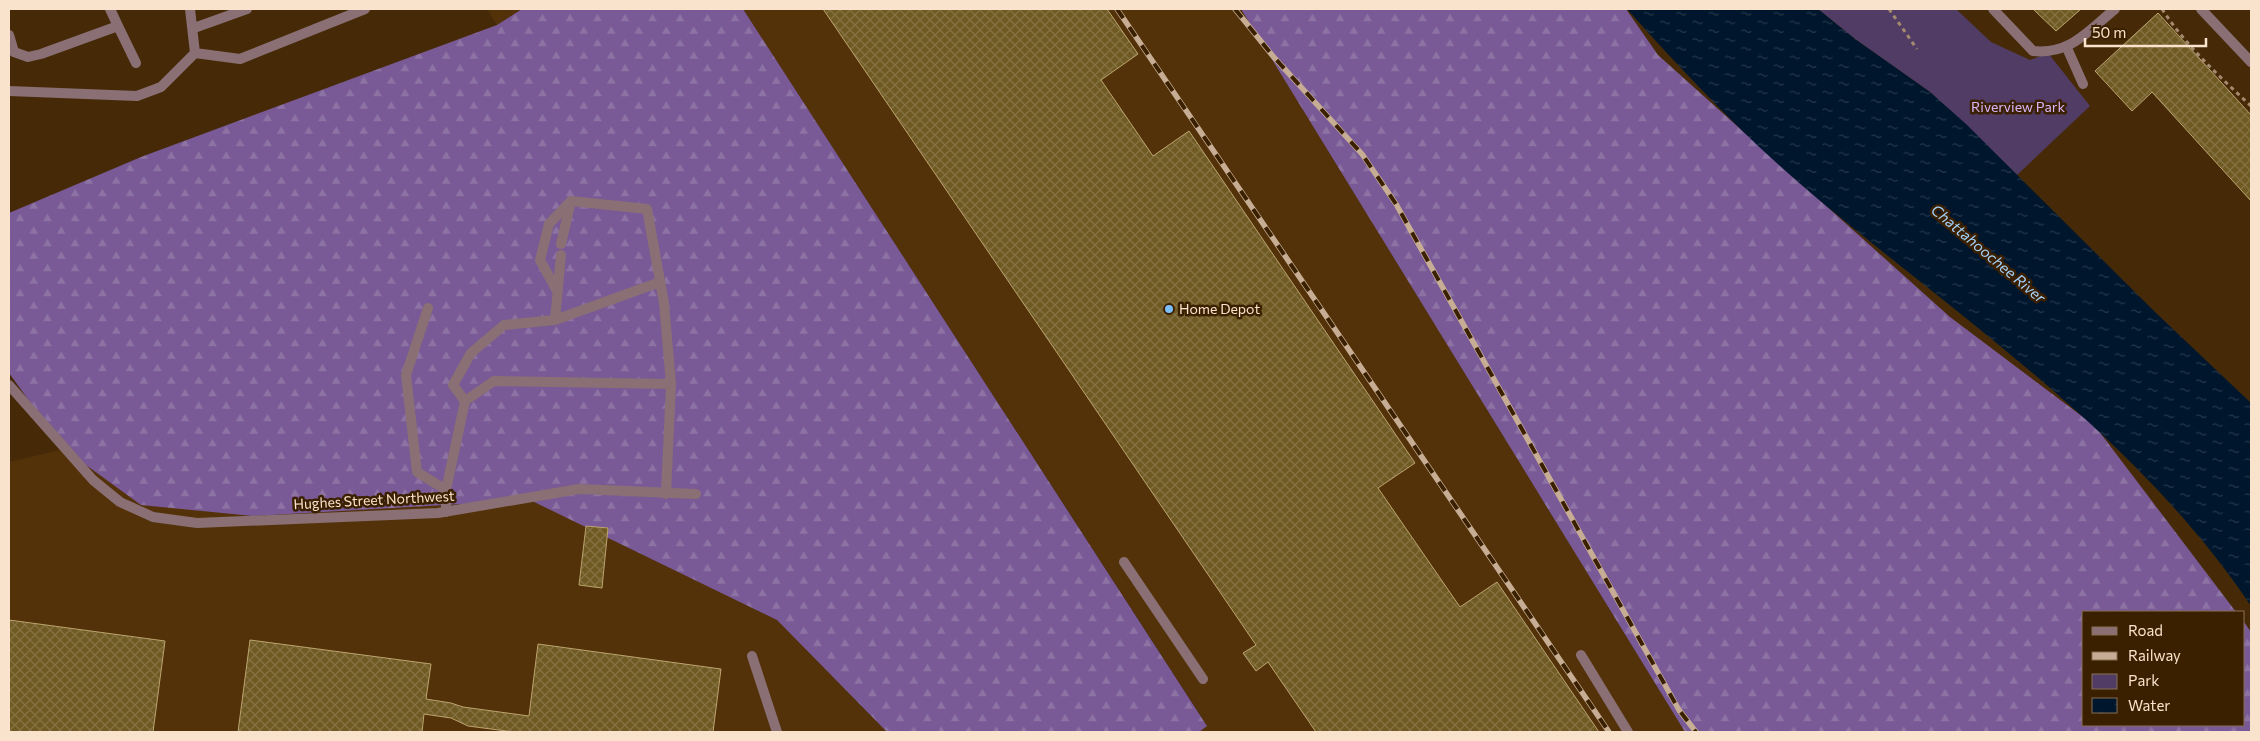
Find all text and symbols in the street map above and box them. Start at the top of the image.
scale bar [2085,15,2206,47]
text: 50 m [2092,23,2126,41]
park label: Riverview Park [1971,98,2065,115]
water label: Chattahoochee River [1928,200,2050,307]
place label: Home Depot [1179,300,1260,317]
marker: Home Depot [1163,303,1175,315]
street label: Hughes Street Northwest [293,487,455,512]
legend [2082,611,2245,726]
text: Road [2128,621,2163,639]
text: Railway [2128,646,2181,664]
text: Park [2128,671,2159,689]
text: Water [2128,696,2170,714]

